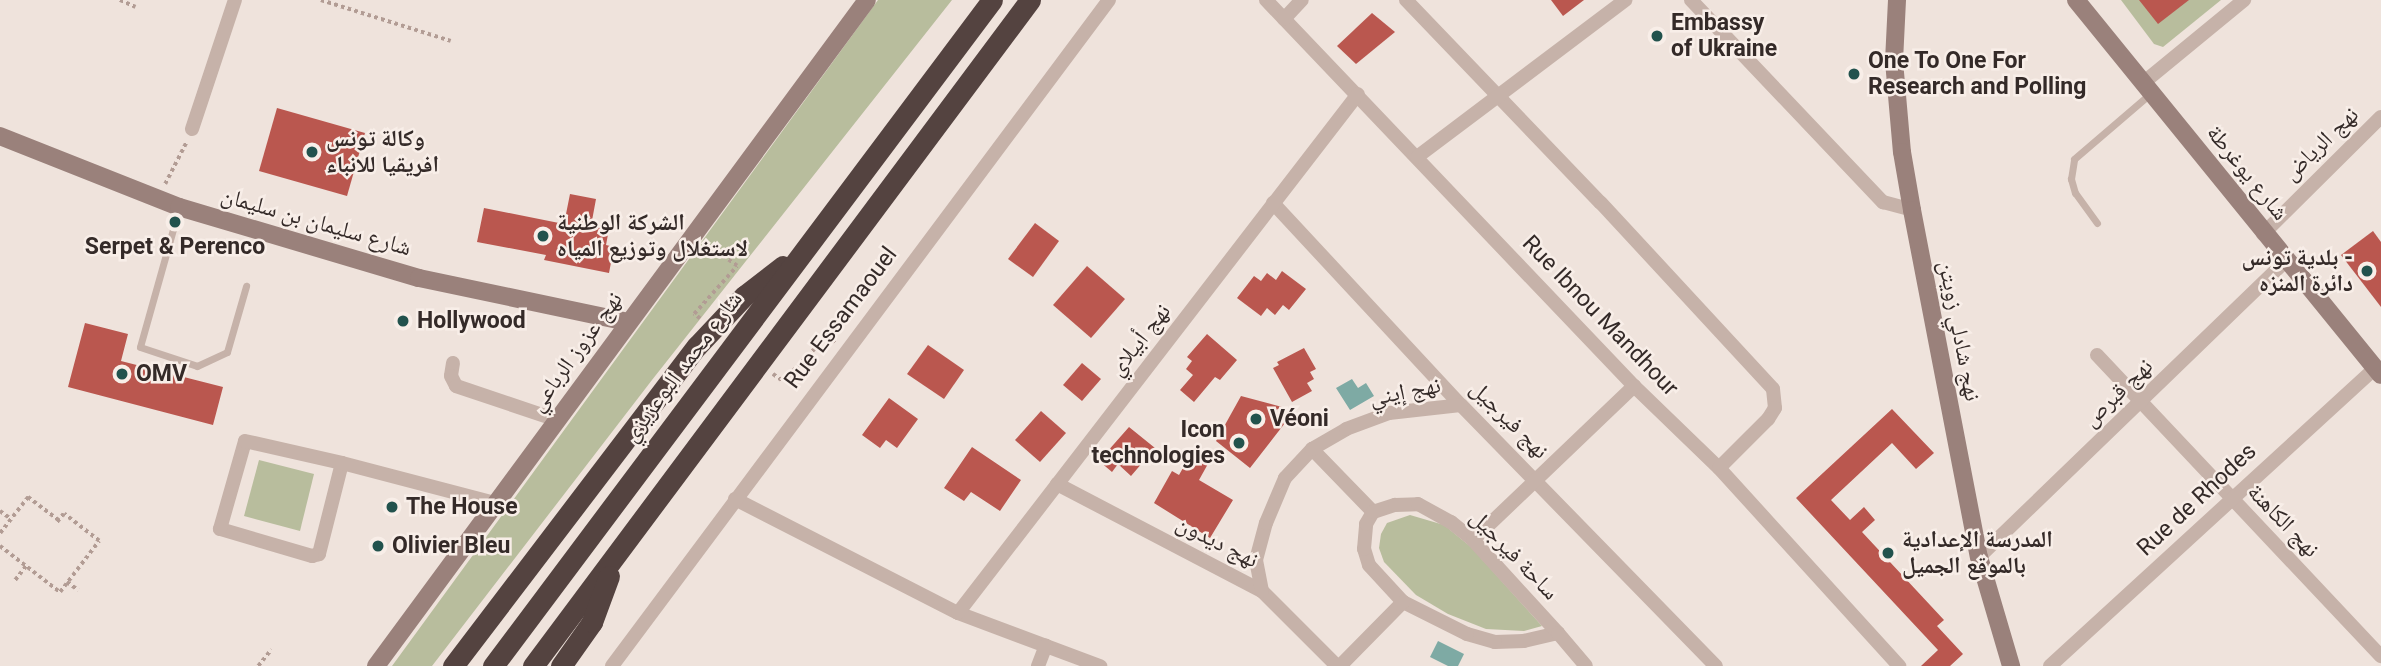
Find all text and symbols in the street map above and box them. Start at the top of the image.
place label: Embassy of Ukraine [1671,9,1777,63]
marker: Embassy of Ukraine [1649,28,1665,44]
place label: One To One For Research and Polling [1868,47,2086,101]
marker: One To One For Research and Polling [1846,66,1862,82]
street label: نهج الرياض [2277,101,2365,187]
street label: شارع يوغرطة [2200,120,2294,226]
place label: وكالة تونس افريقيا للانباء [326,125,439,179]
marker: وكالة تونس افريقيا للانباء [304,144,320,160]
street label: شارع سليمان بن سليمان [218,182,414,262]
place label: الشركة الوطنية لاستغلال وتوزيع المياه [557,209,748,263]
marker: Serpet & Perenco [167,214,183,230]
marker: الشركة الوطنية لاستغلال وتوزيع المياه [535,228,551,244]
street label: Rue Ibnou Mandhour [1516,230,1684,402]
place label: Serpet & Perenco [85,233,265,261]
street label: Rue Essamaouel [779,242,903,394]
place label: بلدية تونس - دائرة المنزه [2241,244,2353,298]
street label: نهج شادلي زويتن [1932,259,1986,403]
marker: بلدية تونس - دائرة المنزه [2359,263,2375,279]
street label: شارع محمد البوعزيزي [617,286,749,448]
street label: نهج عزوز الرباعي [523,287,629,417]
street label: نهج أبيلاي [1103,298,1177,382]
place label: Hollywood [417,307,526,335]
marker: Hollywood [395,313,411,329]
street label: نهج قبرص [2077,353,2159,433]
place label: OMV [136,360,187,388]
marker: OMV [114,366,130,382]
street label: نهج إيني [1367,372,1443,412]
street label: نهج فيرجيل [1464,375,1554,465]
place label: Véoni [1270,405,1329,433]
marker: Véoni [1248,411,1264,427]
place label: Icon technologies [1092,416,1225,470]
marker: Icon technologies [1231,435,1247,451]
street label: Rue de Rhodes [2132,438,2262,562]
street label: نهج الكاهنة [2241,478,2325,564]
place label: The House [406,493,518,521]
marker: The House [384,499,400,515]
street label: ساحة فيرجيل [1464,504,1564,606]
street label: نهج ديدون [1171,510,1263,574]
place label: المدرسة الإعدادية بالموقع الجميل [1902,526,2053,580]
place label: Olivier Bleu [392,532,510,560]
marker: Olivier Bleu [370,538,386,554]
marker: المدرسة الإعدادية بالموقع الجميل [1880,545,1896,561]

